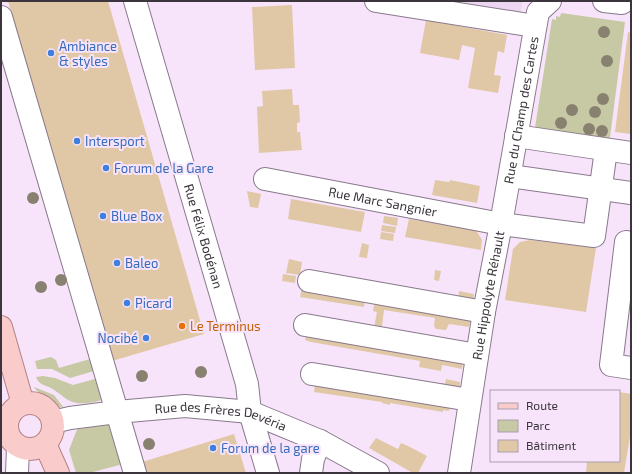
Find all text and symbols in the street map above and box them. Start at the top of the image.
street label: Rue du Champ des Cartes [500,35,542,185]
place label: Ambiance & styles [59,38,117,69]
marker: Ambiance & styles [46,48,56,58]
place label: Intersport [85,133,145,149]
marker: Intersport [72,136,82,146]
place label: Forum de la Gare [114,160,214,176]
marker: Forum de la Gare [101,163,111,173]
street label: Rue Félix Bodénan [181,182,227,290]
street label: Rue Marc Sangnier [327,183,439,220]
place label: Blue Box [111,208,163,224]
marker: Blue Box [98,211,108,221]
street label: Rue Hippolyte Réhault [469,229,508,361]
place label: Baleo [125,255,158,271]
marker: Baleo [112,258,122,268]
place label: Picard [135,295,172,311]
marker: Picard [122,298,132,308]
place label: Le Terminus [190,318,261,334]
marker: Le Terminus [177,321,187,331]
place label: Nocibé [97,330,138,346]
marker: Nocibé [141,333,151,343]
legend [490,390,620,462]
street label: Rue des Frères Devéria [154,398,289,434]
text: Route [526,398,558,412]
text: Parc [526,418,550,432]
text: Bâtiment [526,438,577,452]
place label: Forum de la gare [221,440,320,456]
marker: Forum de la gare [208,443,218,453]

